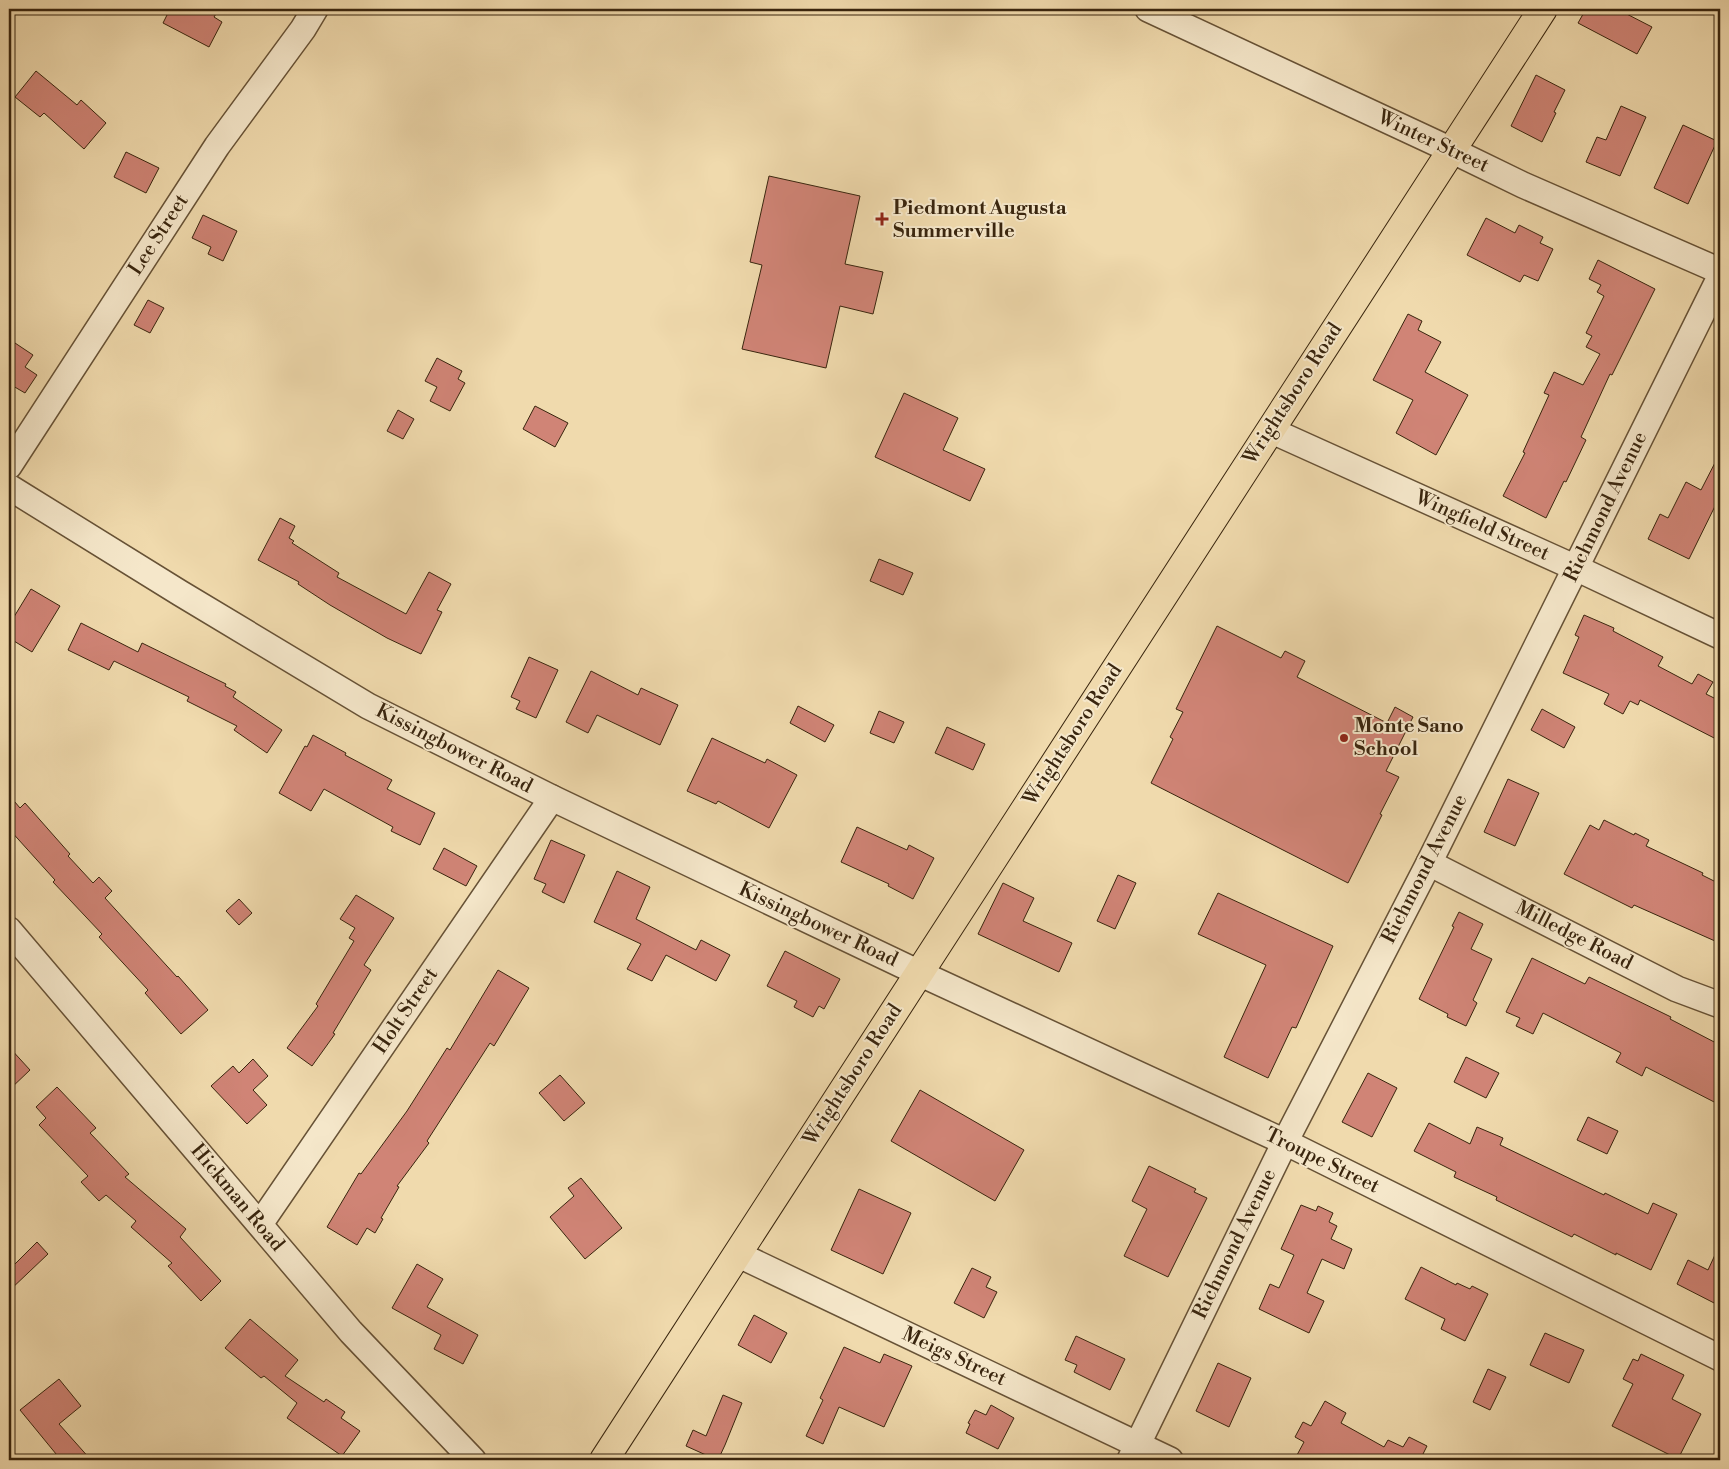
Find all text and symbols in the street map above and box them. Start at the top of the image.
street label: Winter Street [1372,105,1493,179]
street label: Lee Street [123,190,195,280]
place label: Piedmont Augusta Summerville [893,196,1067,244]
marker: Piedmont Augusta Summerville [875,212,889,226]
street label: Wrightsboro Road [1237,318,1348,470]
street label: Richmond Avenue [1559,428,1653,586]
street label: Wingfield Street [1410,485,1553,567]
street label: Wrightsboro Road [1017,659,1128,811]
street label: Kissingbower Road [371,699,537,800]
place label: Monte Sano School [1354,714,1464,762]
marker: Monte Sano School [1338,732,1350,744]
street label: Richmond Avenue [1377,790,1473,948]
street label: Kissingbower Road [734,877,902,973]
street label: Milledge Road [1511,896,1637,977]
street label: Holt Street [368,963,444,1059]
street label: Wrightsboro Road [797,999,908,1151]
street label: Troupe Street [1261,1123,1383,1199]
street label: Hickman Road [185,1139,290,1258]
street label: Richmond Avenue [1188,1165,1282,1323]
street label: Meigs Street [898,1322,1010,1392]

